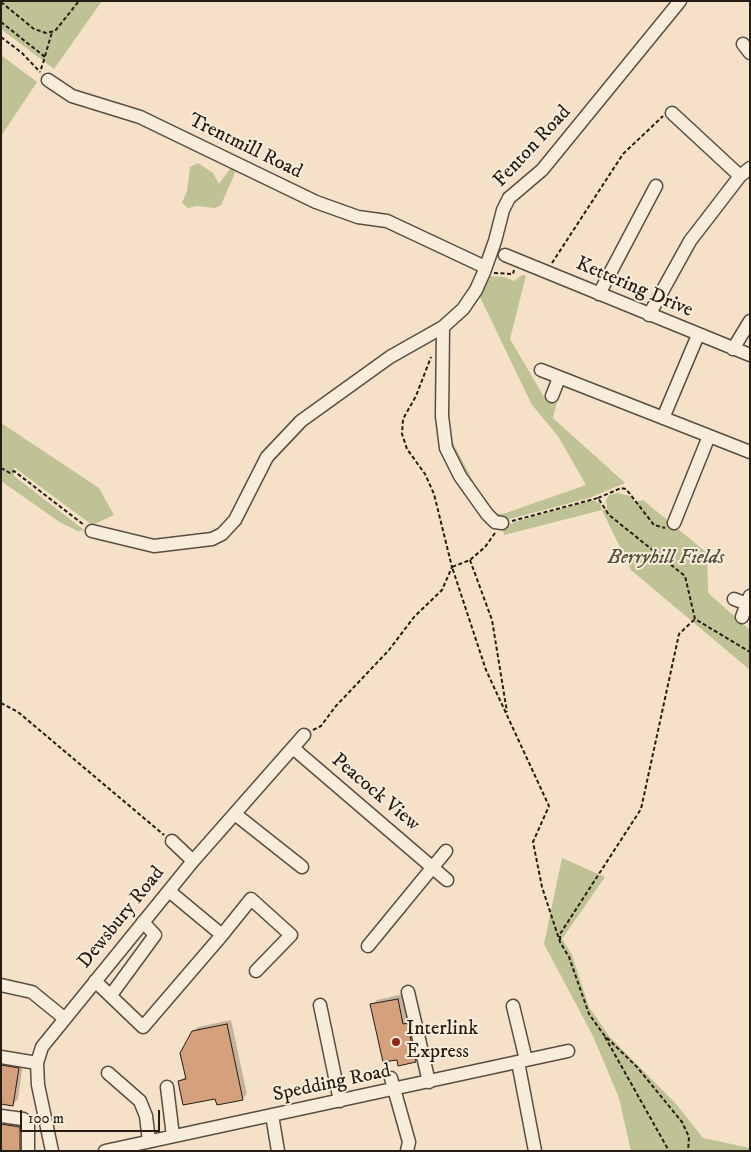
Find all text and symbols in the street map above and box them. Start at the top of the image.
street label: Fenton Road [489,101,577,193]
street label: Trentmill Road [184,109,306,185]
street label: Kettering Drive [572,253,696,323]
park label: Berryhill Fields [608,547,724,571]
street label: Peacock View [326,749,424,837]
street label: Dewsbury Road [74,862,170,974]
place label: Interlink Express [406,1018,478,1065]
marker: Interlink Express [390,1036,402,1048]
street label: Spedding Road [271,1060,393,1108]
scale bar [22,1100,162,1132]
text: 100 m [28,1109,64,1128]

